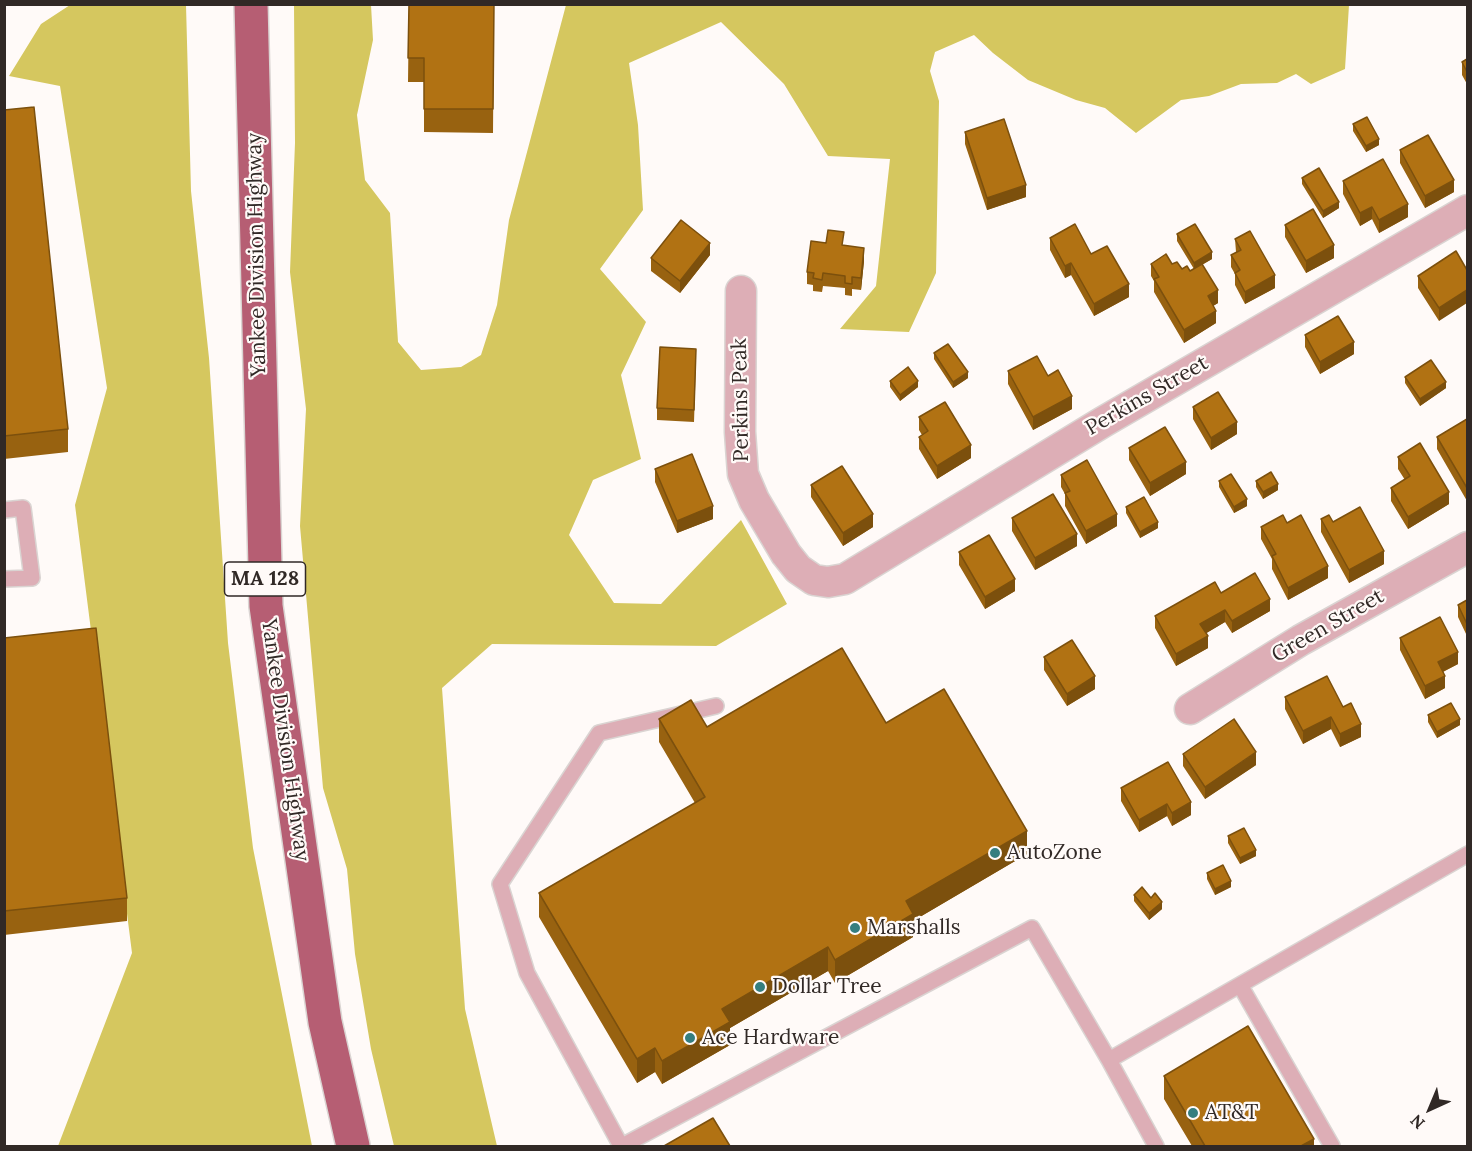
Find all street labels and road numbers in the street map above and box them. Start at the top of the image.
street label: Yankee Division Highway [242,133,272,377]
street label: Perkins Peak [727,338,755,462]
street label: Perkins Street [1081,351,1213,441]
road number: MA 128 [224,562,306,596]
street label: Green Street [1267,584,1389,668]
street label: Yankee Division Highway [256,617,314,863]

